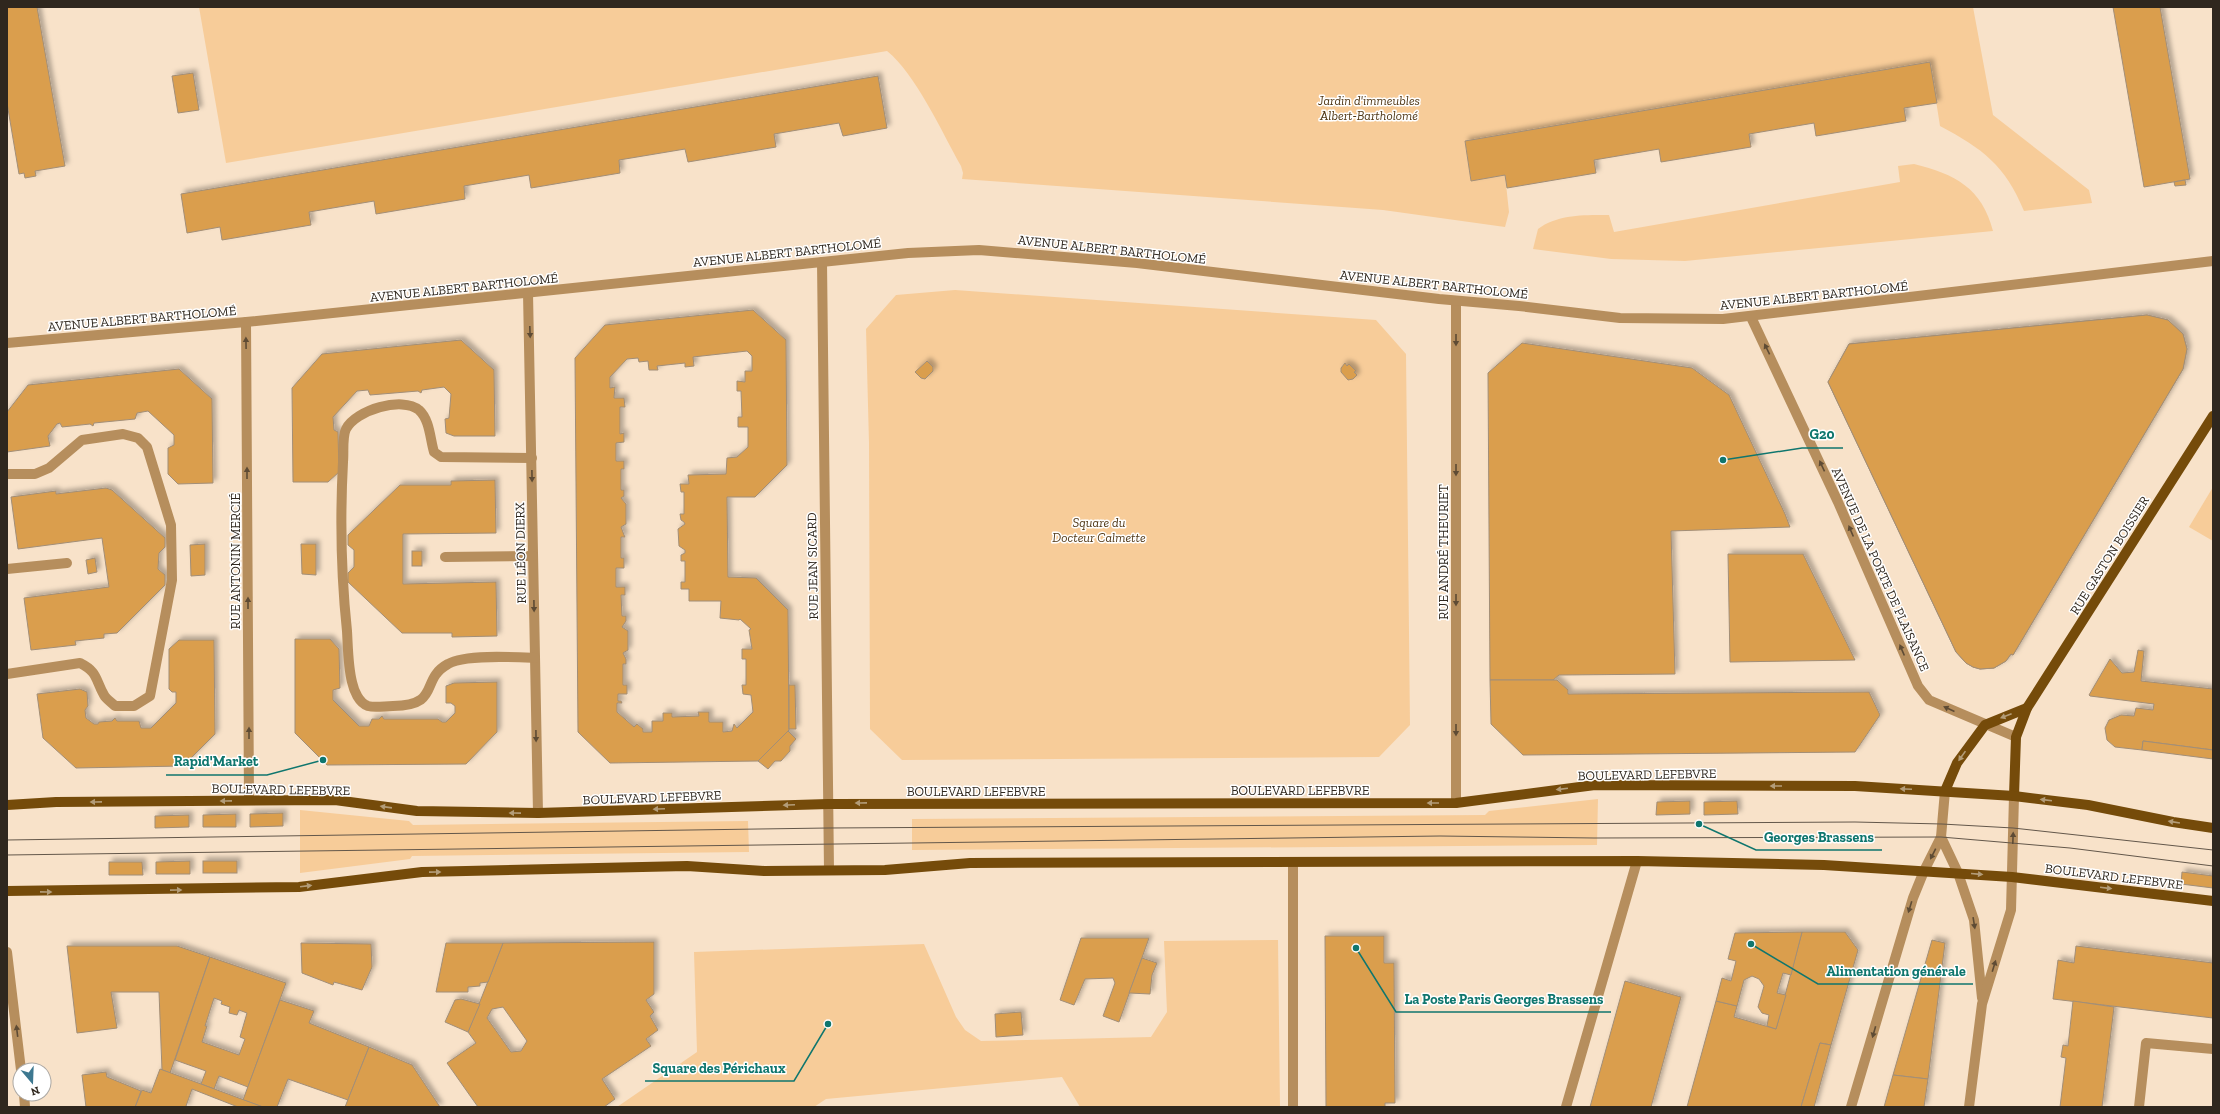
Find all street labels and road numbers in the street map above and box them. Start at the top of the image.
street label: AVENUE ALBERT BARTHOLOMÉ [1017,232,1207,267]
street label: AVENUE ALBERT BARTHOLOMÉ [692,235,882,270]
street label: AVENUE ALBERT BARTHOLOMÉ [1339,267,1529,302]
street label: AVENUE ALBERT BARTHOLOMÉ [369,270,559,305]
street label: AVENUE ALBERT BARTHOLOMÉ [1719,278,1909,313]
street label: AVENUE ALBERT BARTHOLOMÉ [47,303,237,334]
street label: AVENUE DE LA PORTE DE PLAISANCE [1829,465,1933,674]
street label: RUE ANDRÉ THEURIET [1436,484,1451,620]
street label: RUE ANTONIN MERCIÉ [228,493,243,629]
street label: RUE GASTON BOISSIER [2067,493,2152,617]
street label: RUE LÉON DIERX [512,501,529,604]
street label: RUE JEAN SICARD [804,512,821,620]
street label: BOULEVARD LEFEBVRE [1578,766,1717,783]
street label: BOULEVARD LEFEBVRE [212,781,351,798]
street label: BOULEVARD LEFEBVRE [1231,783,1370,798]
street label: BOULEVARD LEFEBVRE [907,784,1046,799]
street label: BOULEVARD LEFEBVRE [582,788,722,807]
street label: BOULEVARD LEFEBVRE [2044,861,2184,892]

